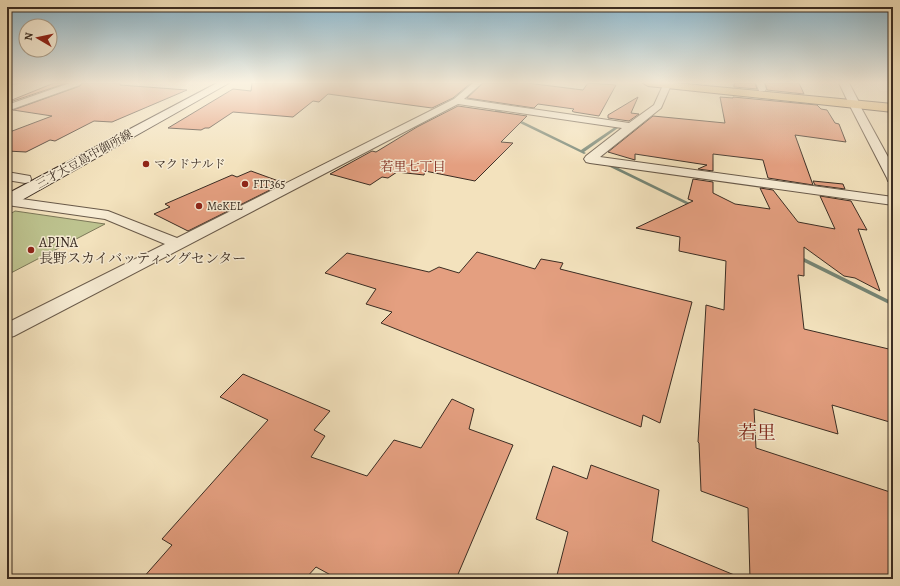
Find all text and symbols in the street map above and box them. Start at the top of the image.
north arrow [18,18,58,58]
text: N [21,31,37,42]
street label: 三才大豆島中御所線 [33,126,135,192]
place label: マクドナルド [154,156,225,172]
district label: 若里七丁目 [380,158,446,175]
marker: マクドナルド [141,159,151,169]
place label: FIT365 [253,176,285,192]
marker: FIT365 [240,179,250,189]
place label: MeKEL [207,198,244,214]
marker: MeKEL [194,201,204,211]
place label: APINA 長野スカイバッティングセンター [38,233,246,268]
marker: APINA 長野スカイバッティングセンター [26,245,36,255]
district label: 若里 [738,420,776,446]

